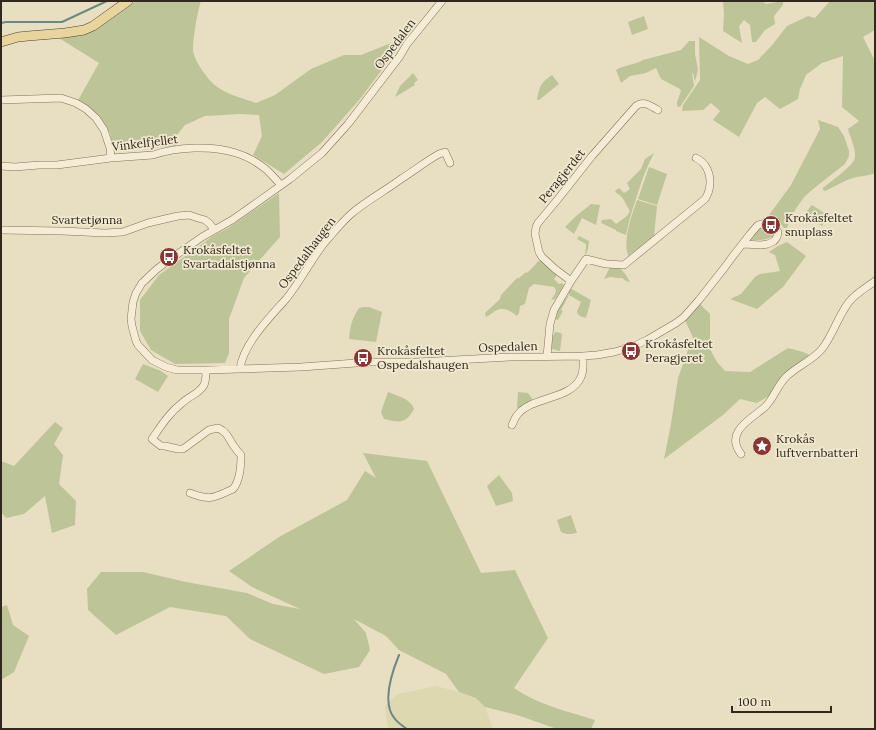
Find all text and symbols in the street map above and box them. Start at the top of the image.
street label: Ospedalen [371,16,418,72]
street label: Vinkelfjellet [110,131,179,154]
street label: Peragjerdet [535,145,588,206]
place label: Krokåsfeltet snuplass [785,210,853,239]
street label: Svartetjønna [52,212,122,227]
street label: Ospedalhaugen [275,214,339,292]
bus stop icon: Krokåsfeltet snuplass [760,214,782,236]
place label: Krokåsfeltet Svartadalstjønna [183,242,276,271]
bus stop icon: Krokåsfeltet Svartadalstjønna [158,246,180,268]
place label: Krokåsfeltet Peragjeret [645,336,713,365]
street label: Ospedalen [478,338,538,355]
bus stop icon: Krokåsfeltet Peragjeret [620,340,642,362]
place label: Krokåsfeltet Ospedalshaugen [377,343,469,372]
bus stop icon: Krokåsfeltet Ospedalshaugen [352,347,374,369]
place label: Krokås luftvernbatteri [776,431,858,460]
place icon: Krokås luftvernbatteri [751,435,773,457]
scale bar [732,688,831,714]
text: 100 m [738,694,771,709]

